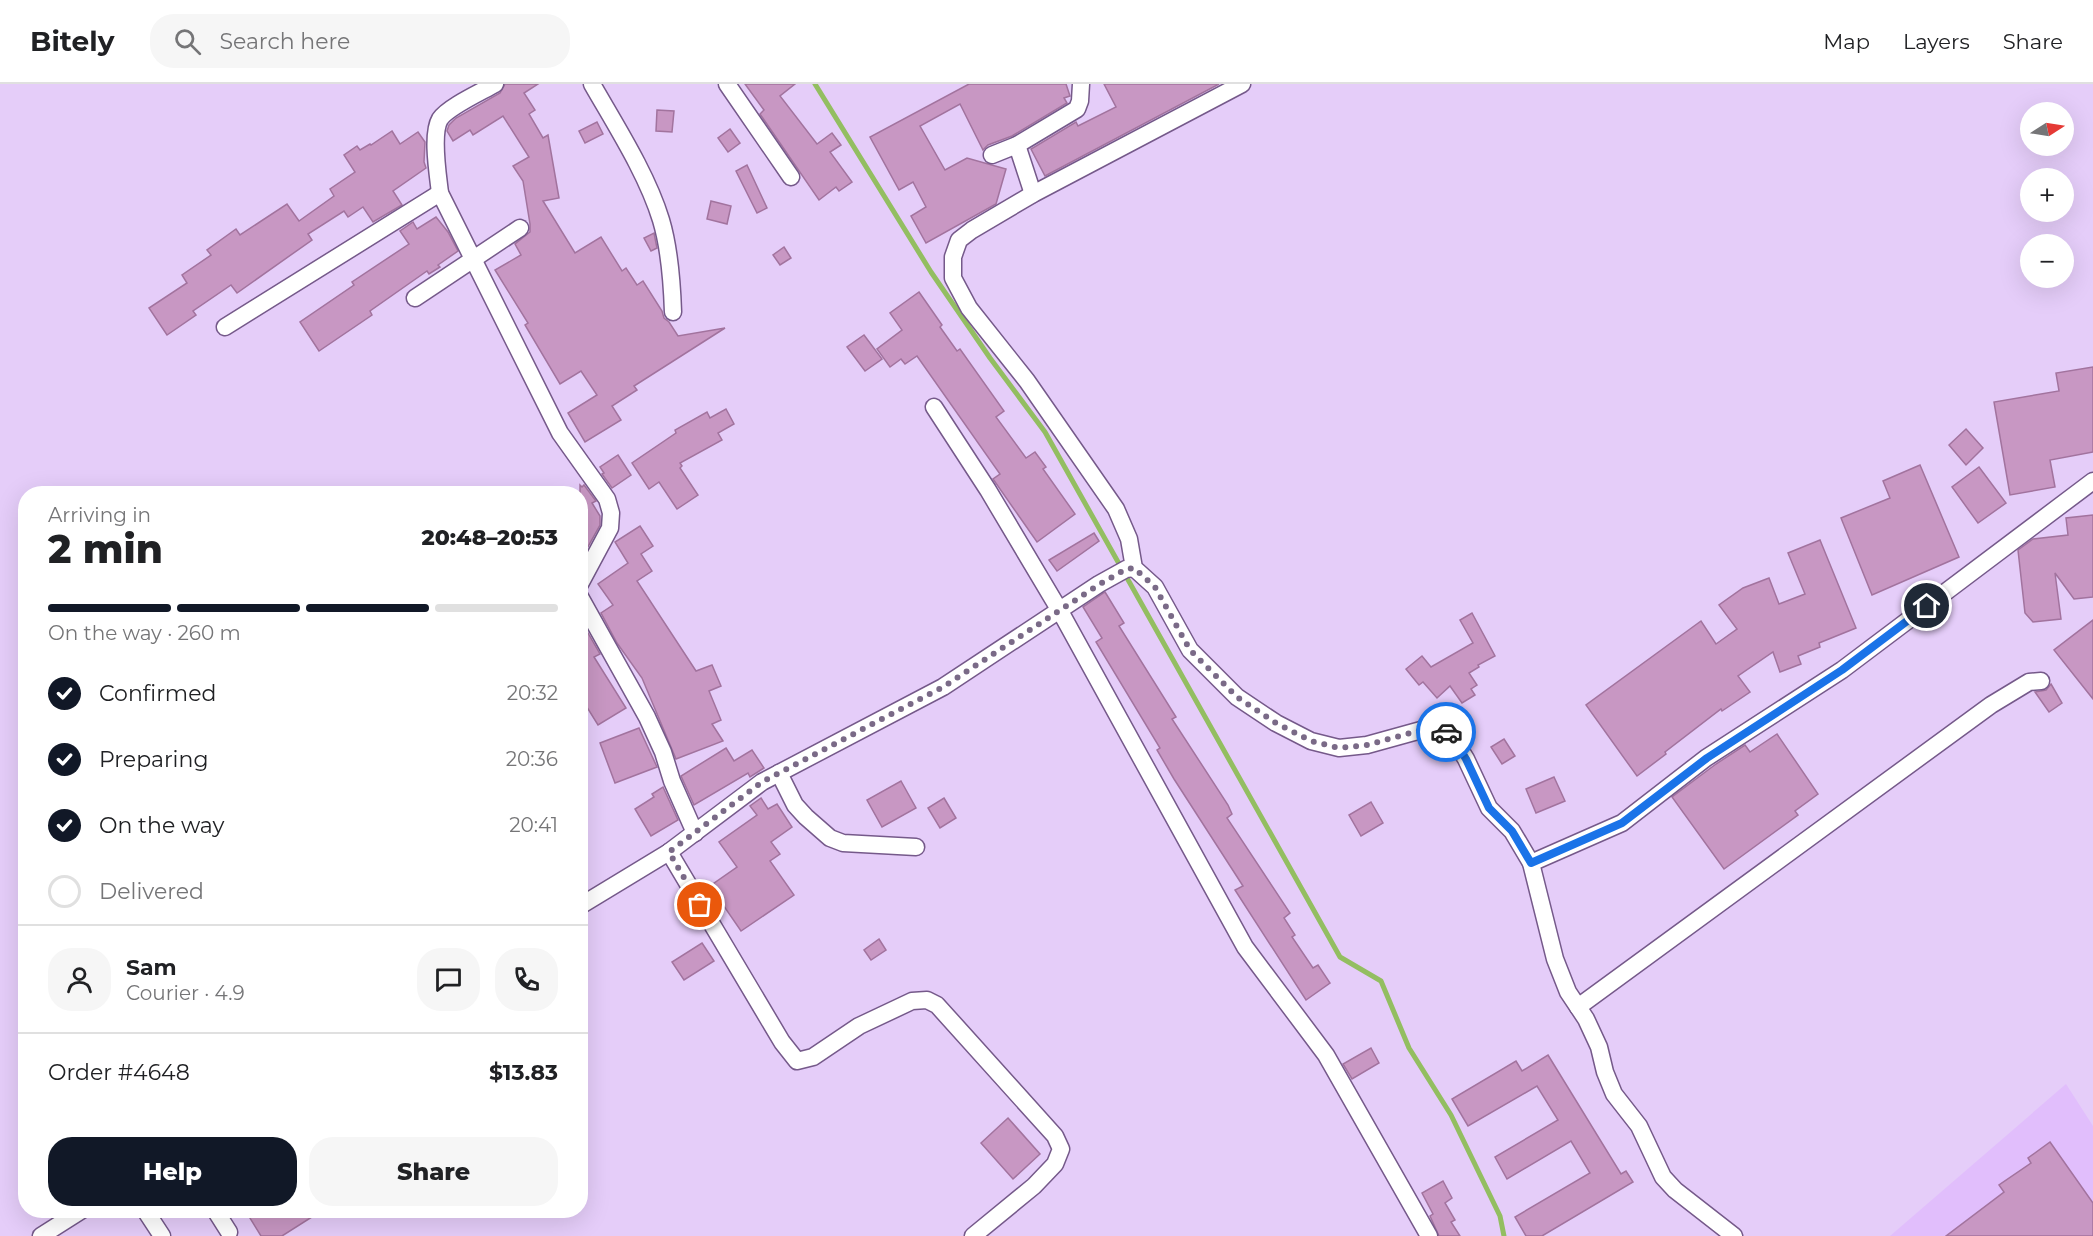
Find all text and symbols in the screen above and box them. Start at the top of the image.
search box [150,14,570,68]
text: Bitely [30,24,114,58]
icon: search [171,25,204,58]
text: Search here [219,28,350,55]
text: Map [1823,29,1870,54]
text: Layers [1903,29,1970,54]
text: Share [2003,29,2063,54]
north arrow [2020,102,2074,156]
map controls [2020,102,2074,288]
button: + [2020,168,2074,222]
button: − [2020,234,2074,288]
text: Arriving in [48,503,151,527]
text: 20:48–20:53 [422,524,558,551]
text: 2 min [48,525,163,573]
pin [1901,580,1952,631]
icon: home [1910,589,1943,622]
text: On the way · 260 m [48,621,241,645]
icon: check [48,677,81,710]
text: Confirmed [99,680,216,707]
text: 20:32 [507,681,558,705]
courier [1416,702,1476,762]
icon: car [1430,716,1463,749]
icon: check [48,743,81,776]
text: Preparing [99,746,208,773]
text: 20:36 [506,747,558,771]
icon: check [48,809,81,842]
text: On the way [99,812,224,839]
text: 20:41 [509,813,558,837]
text: Delivered [99,878,204,905]
pin [674,879,725,930]
icon: bag [683,888,716,921]
button: person [48,948,111,1011]
button: chat [417,948,480,1011]
button: phone [495,948,558,1011]
text: Sam [126,954,177,981]
text: Courier · 4.9 [126,981,245,1005]
text: Order #4648 [48,1059,190,1086]
text: $13.83 [489,1059,558,1086]
button: Help [48,1137,297,1206]
button: Share [309,1137,558,1206]

